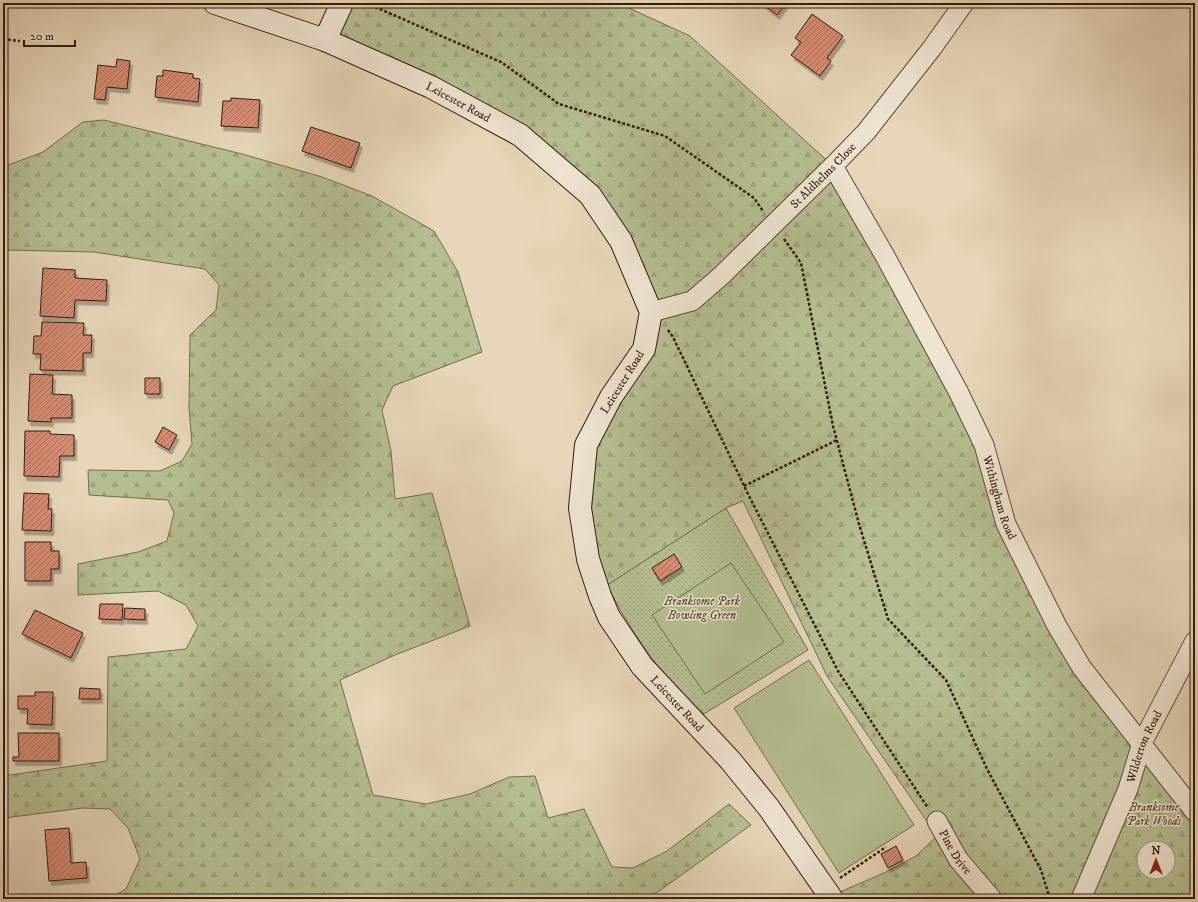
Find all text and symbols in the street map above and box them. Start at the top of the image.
scale bar [24,22,75,48]
text: 20 m [30,29,54,44]
street label: Leicester Road [423,79,493,126]
street label: St Aldhelms Close [787,140,859,212]
street label: Leicester Road [597,348,648,417]
street label: Withingham Road [979,453,1020,542]
park label: Branksome Park Bowling Green [663,594,740,623]
street label: Leicester Road [647,673,707,735]
street label: Wilderton Road [1123,708,1166,785]
park label: Branksome Park Woods [1127,800,1182,829]
street label: Pine Drive [935,827,975,878]
north arrow [1136,840,1176,880]
text: N [1151,844,1161,858]

